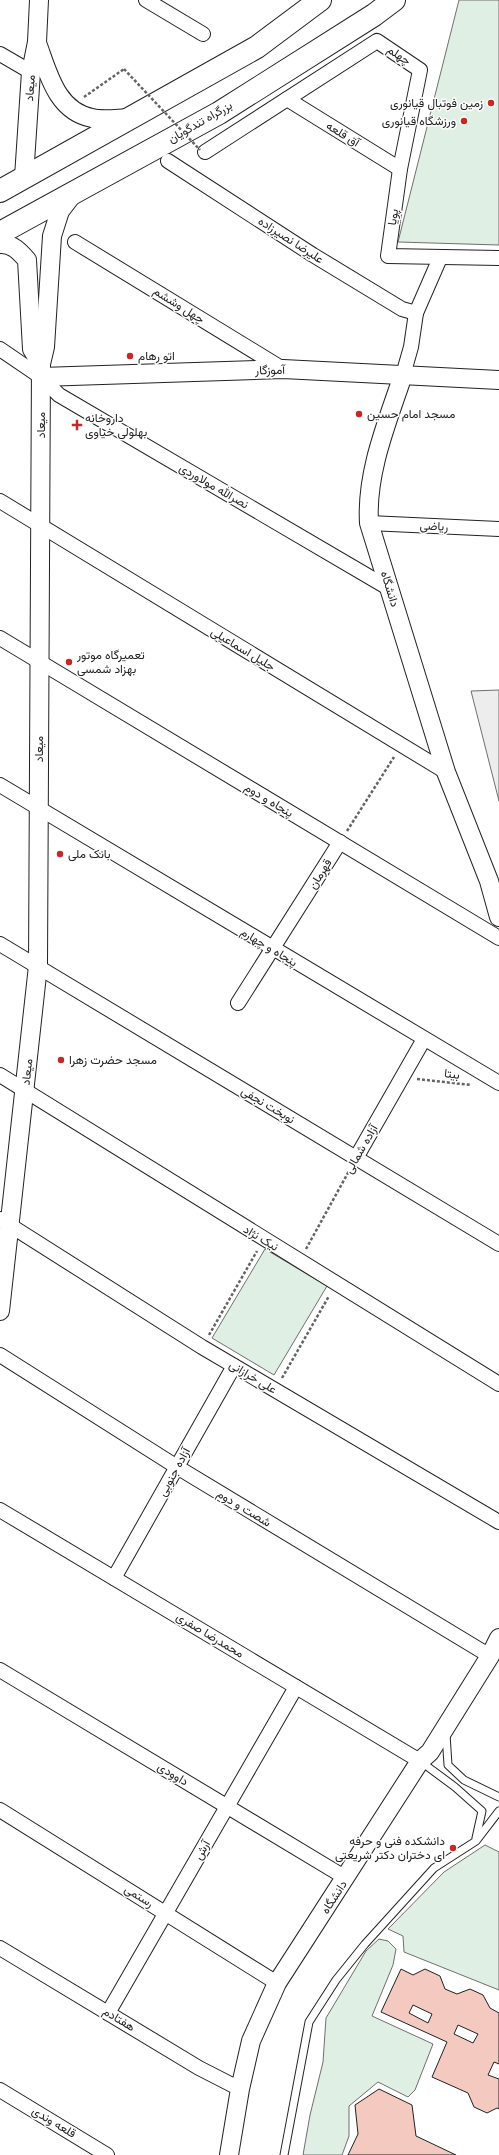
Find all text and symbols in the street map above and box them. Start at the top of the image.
street label: چهلم [384,41,415,69]
street label: میعاد [20,74,39,102]
place label: زمین فوتبال قیانوری [390,94,483,111]
street label: بزرگراه تندگویان [165,96,235,147]
marker: زمین فوتبال قیانوری [486,98,496,108]
place label: ورزشگاه قیانوری [382,112,456,129]
marker: ورزشگاه قیانوری [459,116,469,126]
street label: آق قلعه [323,117,364,151]
street label: پویا [383,208,402,226]
street label: علیرضا نصیرزاده [255,212,327,267]
street label: چهل وششم [150,282,208,327]
place label: اتو رهام [138,347,175,364]
marker: اتو رهام [125,351,135,361]
street label: آموزگار [254,361,286,378]
place label: مسجد امام حسین [367,405,455,422]
place label: داروخانه بهلولی خیاوی [85,409,147,440]
marker: مسجد امام حسین [354,409,364,419]
street label: میعاد [32,412,49,438]
marker: داروخانه بهلولی خیاوی [72,420,82,430]
street label: نصرالله مولاوردی [176,459,252,512]
street label: ریاضی [419,516,449,535]
street label: دانشگاه [377,569,404,609]
street label: جلیل اسماعیلی [208,623,279,674]
place label: تعمیرگاه موتور بهزاد شمسی [76,646,145,677]
marker: تعمیرگاه موتور بهزاد شمسی [64,657,74,667]
street label: میعاد [30,736,47,762]
street label: پنجاه و دوم [242,778,297,821]
place label: بانک ملی [68,845,111,862]
marker: بانک ملی [55,849,65,859]
street label: قهرمان [304,855,335,892]
street label: پنجاه و چهارم [238,923,301,970]
place label: مسجد حضرت زهرا [69,1051,157,1068]
marker: مسجد حضرت زهرا [56,1055,66,1065]
street label: میعاد [17,1058,36,1086]
street label: بیتا [443,1064,461,1083]
street label: نوبخت نجفی [238,1082,298,1127]
street label: آزاده شمالی [340,1120,382,1176]
street label: نیک نژاد [240,1220,282,1255]
street label: علی خرازانی [226,1356,280,1397]
street label: آزاده جنوبی [153,1443,194,1499]
street label: شصت و دوم [214,1485,275,1530]
street label: محمدرضا صفری [173,1608,247,1662]
street label: داوودی [155,1758,192,1790]
place label: دانشکده فنی و حرفه ای دختران دکتر شریعتی [335,1832,445,1863]
street label: آرش [189,1836,215,1863]
marker: دانشکده فنی و حرفه ای دختران دکتر شریعتی [448,1843,458,1853]
street label: دانشگاه [316,1876,351,1917]
street label: رستمی [121,1880,157,1911]
street label: هفتادم [100,2002,139,2035]
street label: قلعه وندی [29,2102,80,2142]

